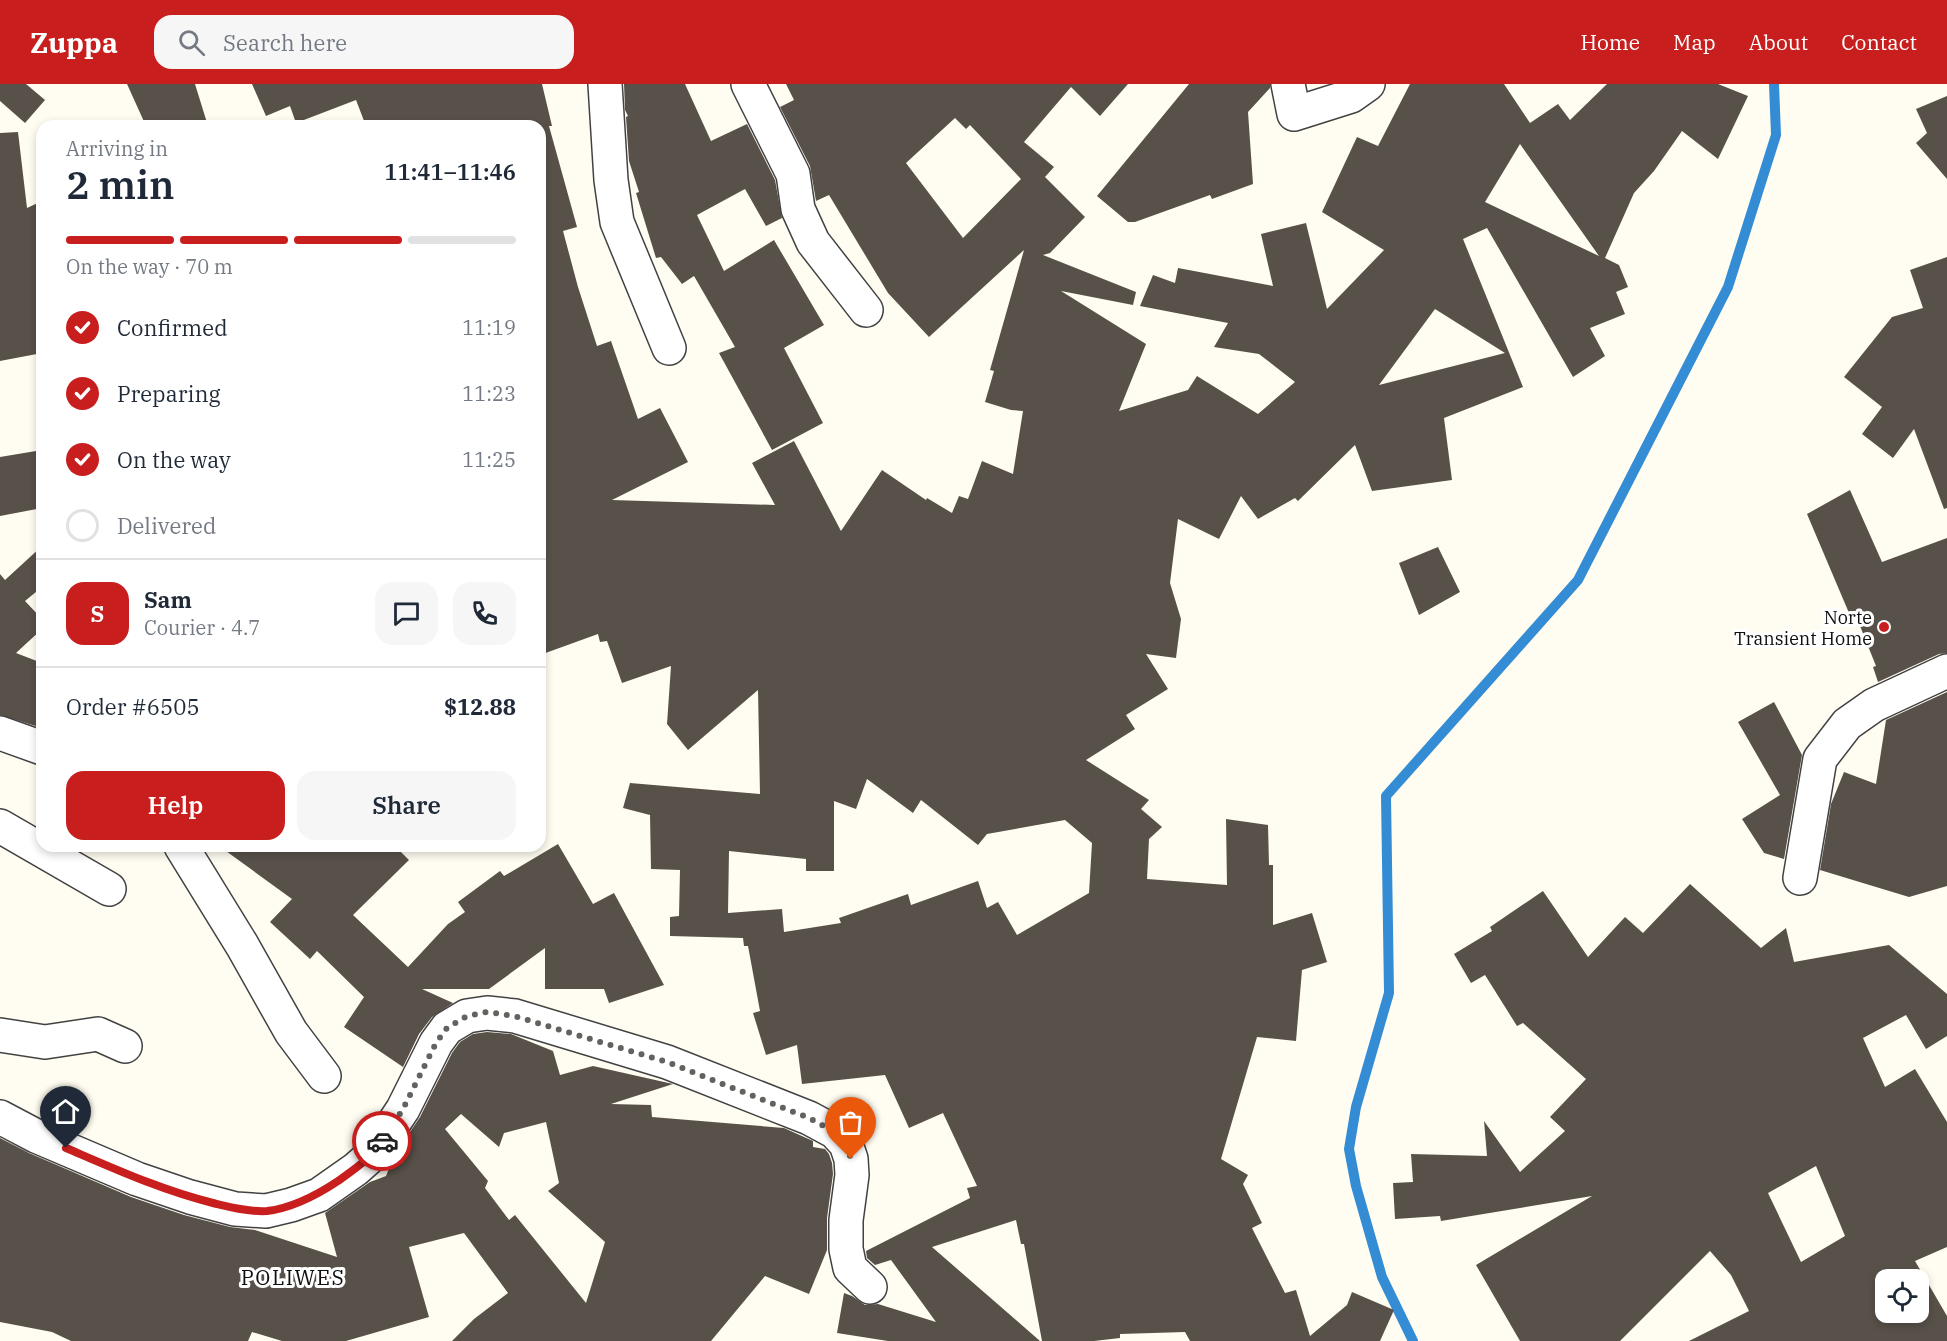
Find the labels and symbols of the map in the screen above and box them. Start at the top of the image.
place label: Norte Transient Home [1734,606,1872,650]
marker: Norte Transient Home [1877,620,1891,634]
pin [40,1086,91,1148]
pin [825,1097,876,1159]
courier [352,1111,412,1171]
district label: POLIWES [241,1263,345,1291]

